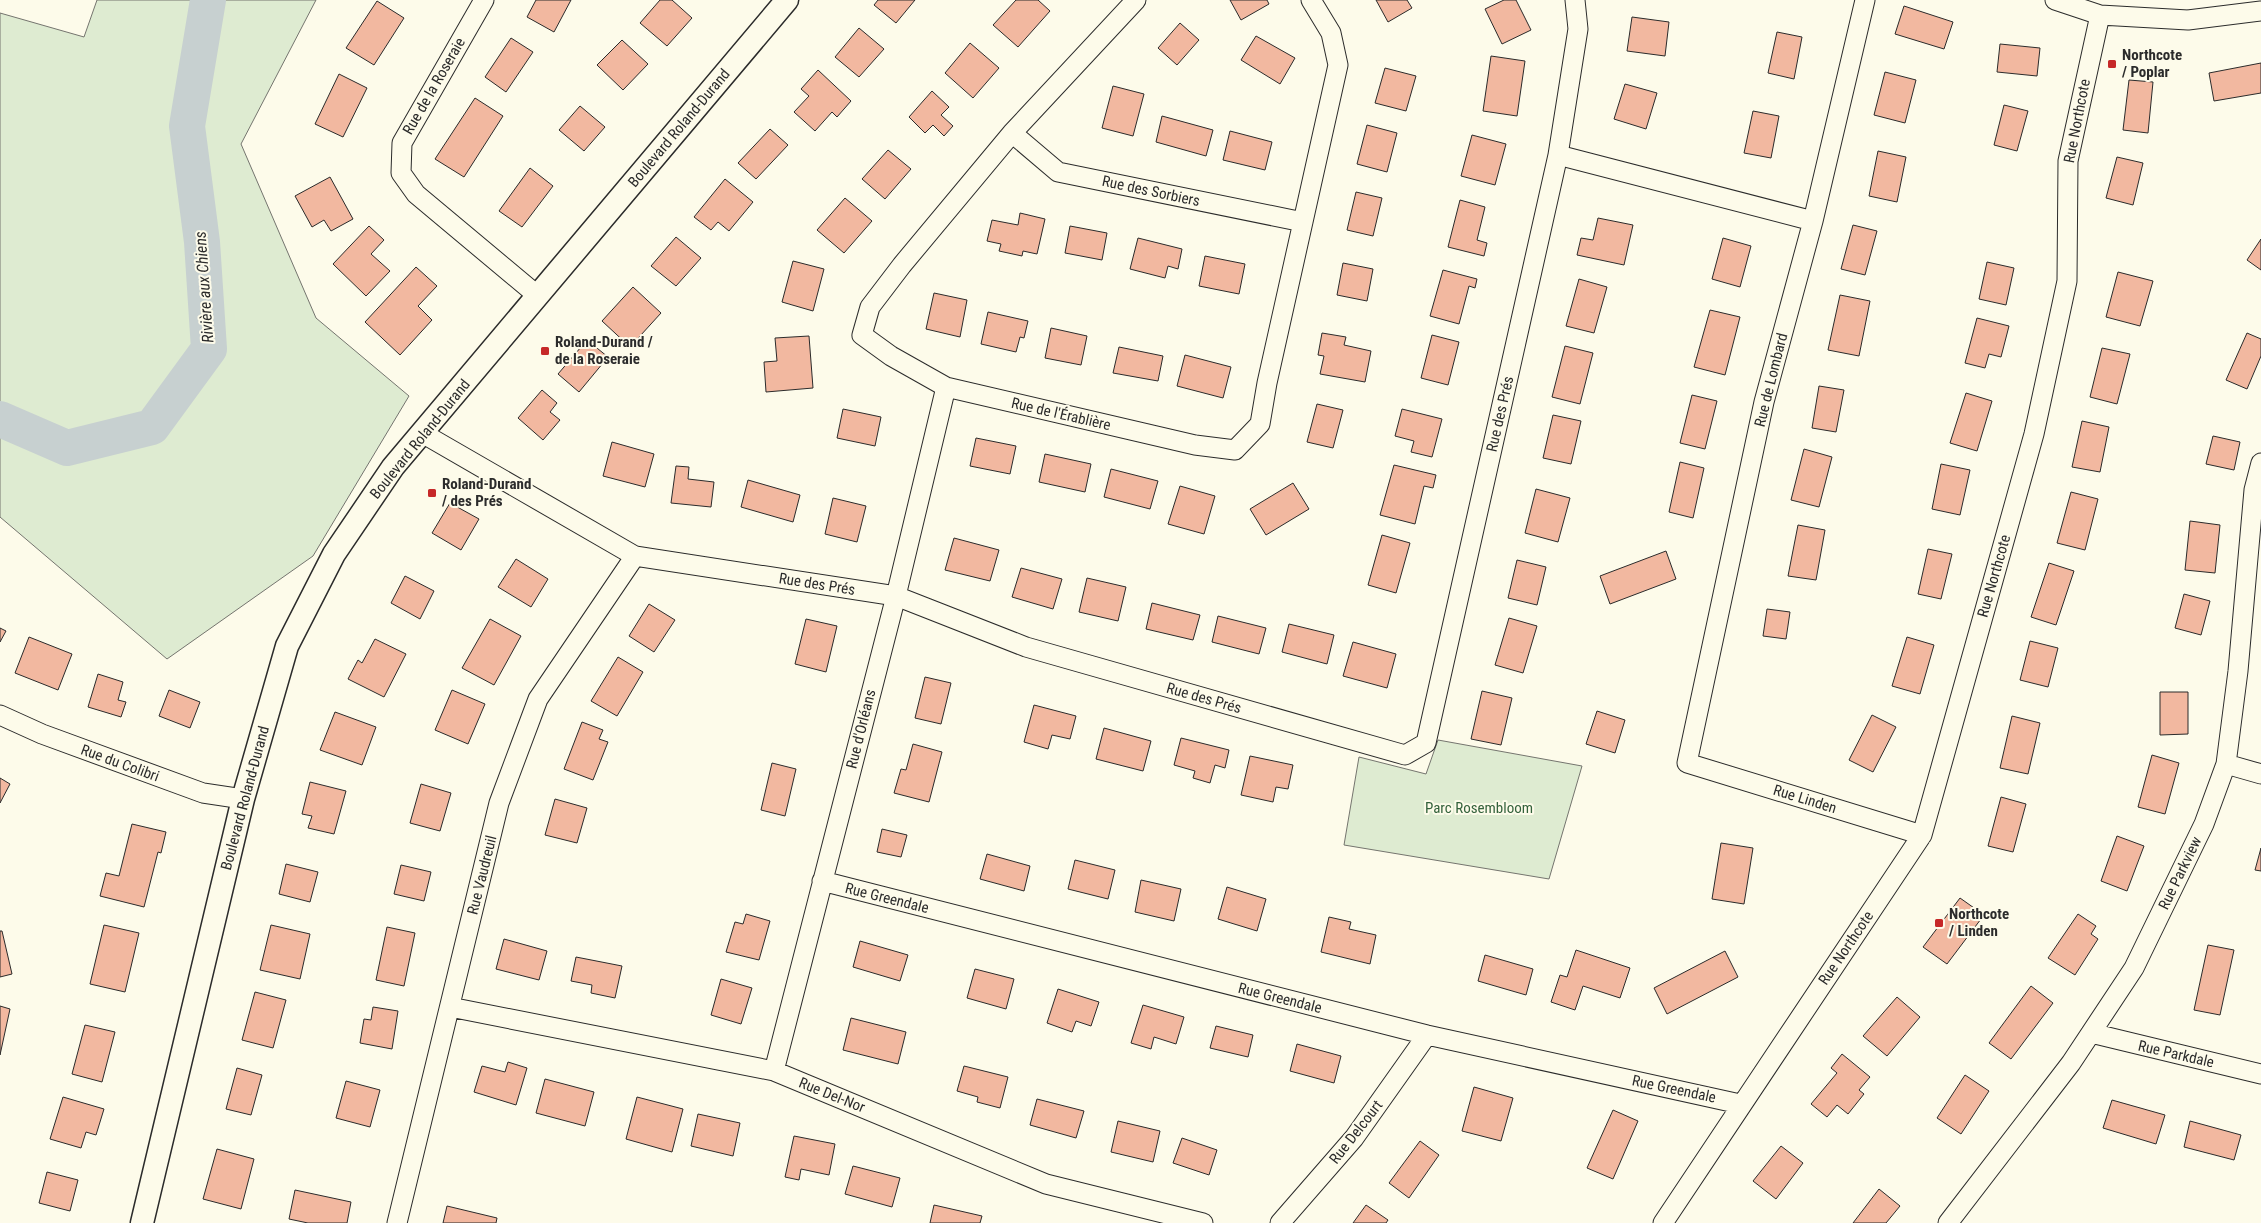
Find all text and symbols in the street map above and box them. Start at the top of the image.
street label: Rue de la Roseraie [399,34,469,138]
place label: Northcote / Poplar [2122,46,2182,81]
marker: Northcote / Poplar [2106,58,2118,70]
street label: Boulevard Roland-Durand [624,65,734,191]
street label: Rue Northcote [2060,78,2094,164]
street label: Rue des Sorbiers [1100,172,1202,210]
water label: Rivière aux Chiens [191,231,217,343]
street label: Rue de Lombard [1751,331,1791,429]
place label: Roland-Durand / de la Roseraie [555,333,653,368]
marker: Roland-Durand / de la Roseraie [539,345,551,357]
street label: Rue des Prés [1483,374,1517,454]
street label: Boulevard Roland-Durand [366,376,474,502]
street label: Rue de l'Érablière [1010,394,1112,434]
place label: Roland-Durand / des Prés [442,475,531,510]
marker: Roland-Durand / des Prés [426,487,438,499]
street label: Rue Northcote [1974,533,2014,619]
street label: Rue des Prés [778,569,857,599]
street label: Rue des Prés [1164,679,1244,717]
street label: Rue d'Orléans [842,687,880,771]
street label: Boulevard Roland-Durand [217,724,273,872]
street label: Rue du Colibri [78,740,162,786]
street label: Rue Linden [1771,781,1839,817]
park label: Parc Rosembloom [1425,799,1533,817]
street label: Rue Vaudreuil [463,833,501,917]
street label: Rue Parkview [2155,833,2206,912]
street label: Rue Greendale [843,879,931,917]
place label: Northcote / Linden [1949,905,2009,940]
street label: Rue Northcote [1815,908,1877,988]
marker: Northcote / Linden [1933,917,1945,929]
street label: Rue Greendale [1236,979,1324,1017]
street label: Rue Parkdale [2136,1037,2216,1071]
street label: Rue Greendale [1630,1071,1718,1107]
street label: Rue Del-Nor [796,1074,868,1117]
street label: Rue Delcourt [1326,1097,1386,1167]

